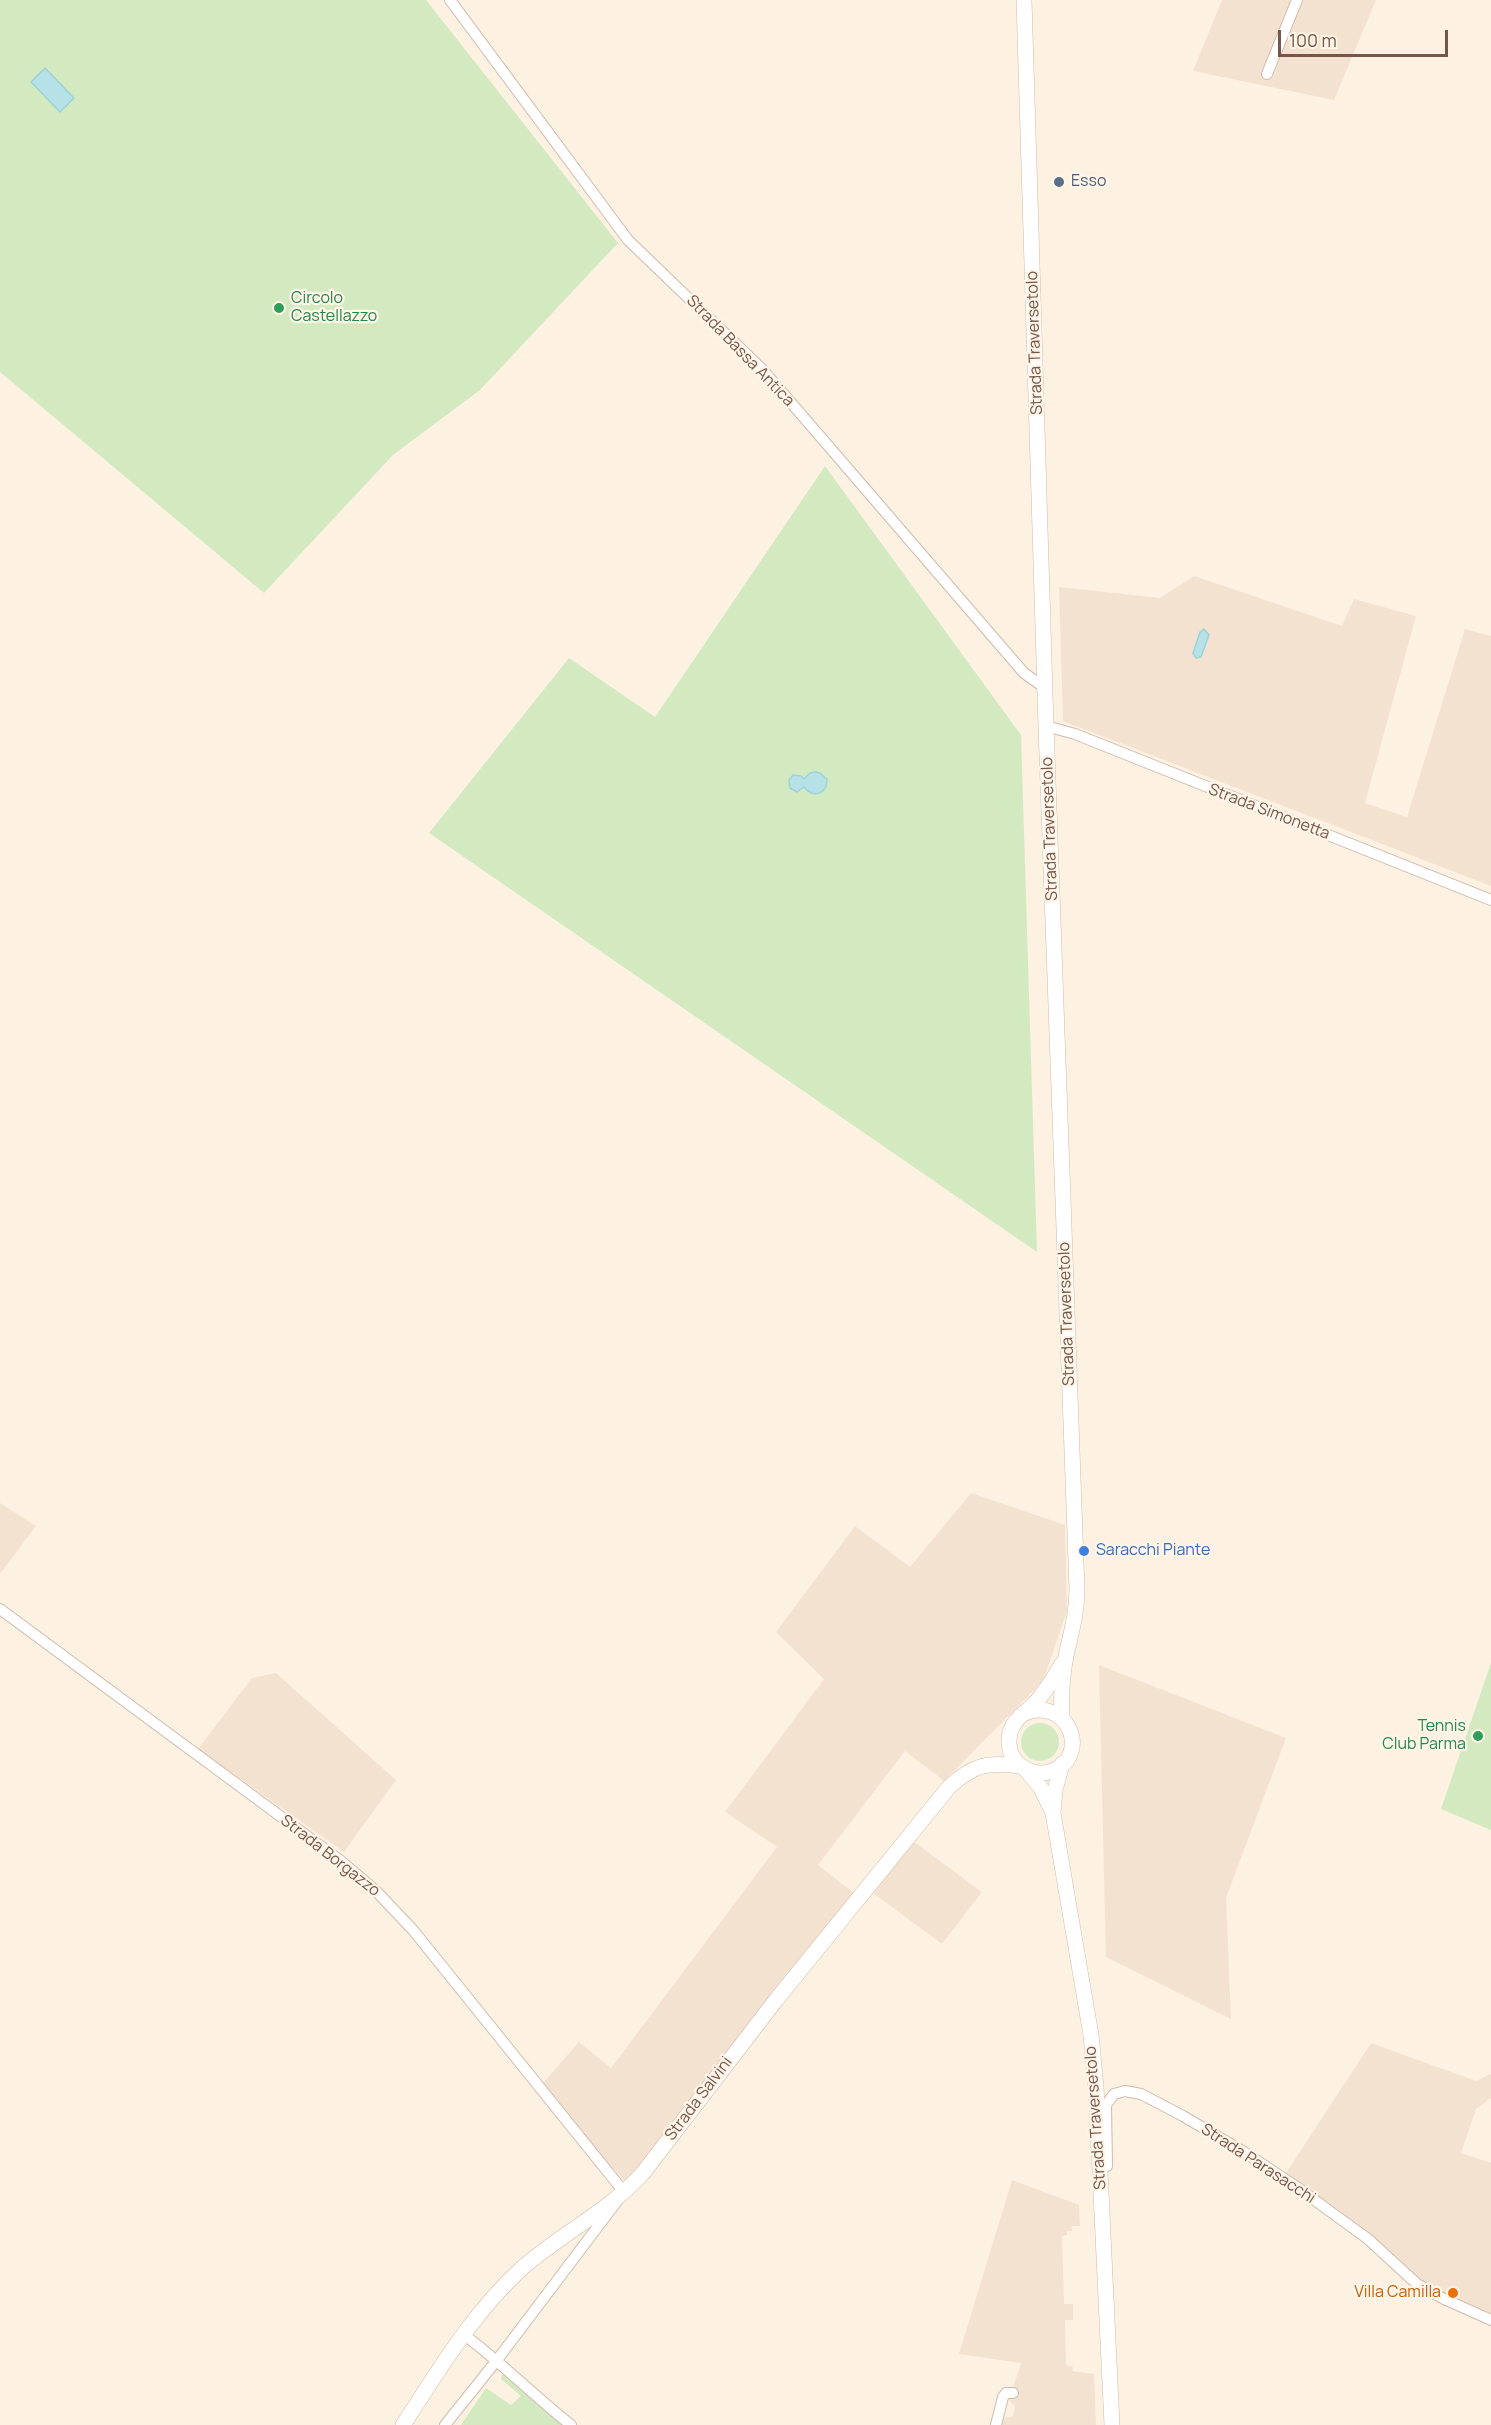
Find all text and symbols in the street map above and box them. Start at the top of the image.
scale bar [1281,18,1450,56]
text: 100 m [1289,28,1337,52]
place label: Esso [1071,172,1106,192]
marker: Esso [1052,175,1066,189]
street label: Strada Traversetolo [1023,271,1047,415]
place label: Circolo Castellazzo [291,289,377,327]
street label: Strada Bassa Antica [682,291,798,411]
marker: Circolo Castellazzo [272,301,286,315]
street label: Strada Traversetolo [1038,757,1062,901]
street label: Strada Simonetta [1206,780,1332,844]
street label: Strada Traversetolo [1055,1242,1079,1386]
place label: Saracchi Piante [1096,1541,1210,1561]
marker: Saracchi Piante [1077,1544,1091,1558]
place label: Tennis Club Parma [1382,1717,1466,1755]
marker: Tennis Club Parma [1471,1729,1485,1743]
street label: Strada Borgazzo [276,1811,384,1901]
street label: Strada Traversetolo [1081,2045,1111,2191]
street label: Strada Salvini [661,2053,737,2145]
street label: Strada Parasacchi [1197,2120,1319,2208]
place label: Villa Camilla [1354,2283,1441,2303]
marker: Villa Camilla [1446,2286,1460,2300]

